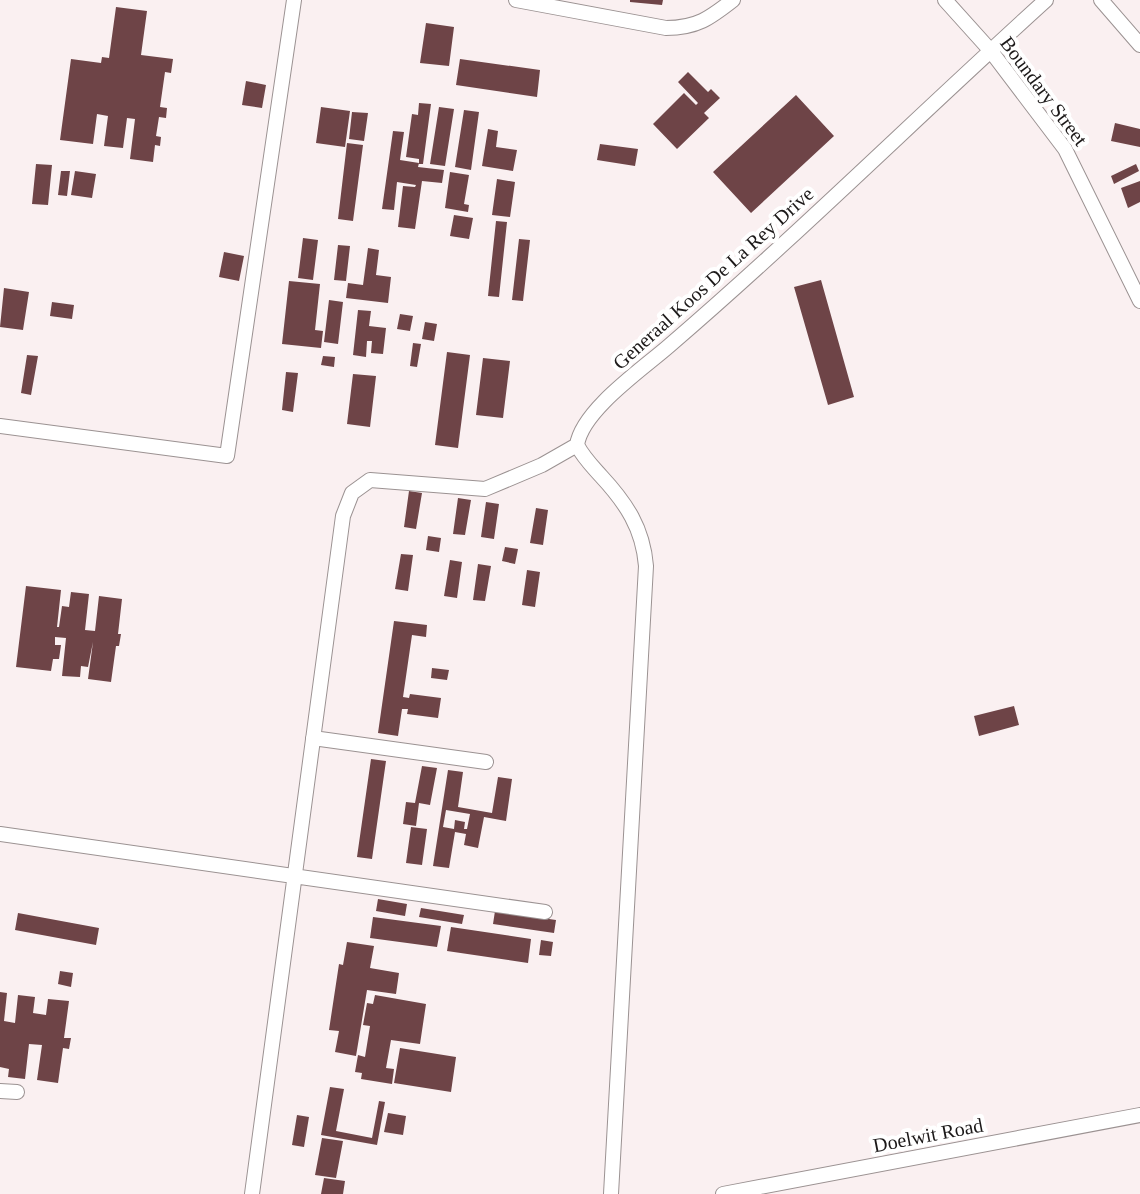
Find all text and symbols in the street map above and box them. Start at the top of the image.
street label: Boundary Street [995,32,1092,151]
street label: Generaal Koos De La Rey Drive [608,182,818,374]
street label: Doelwit Road [871,1114,985,1156]

